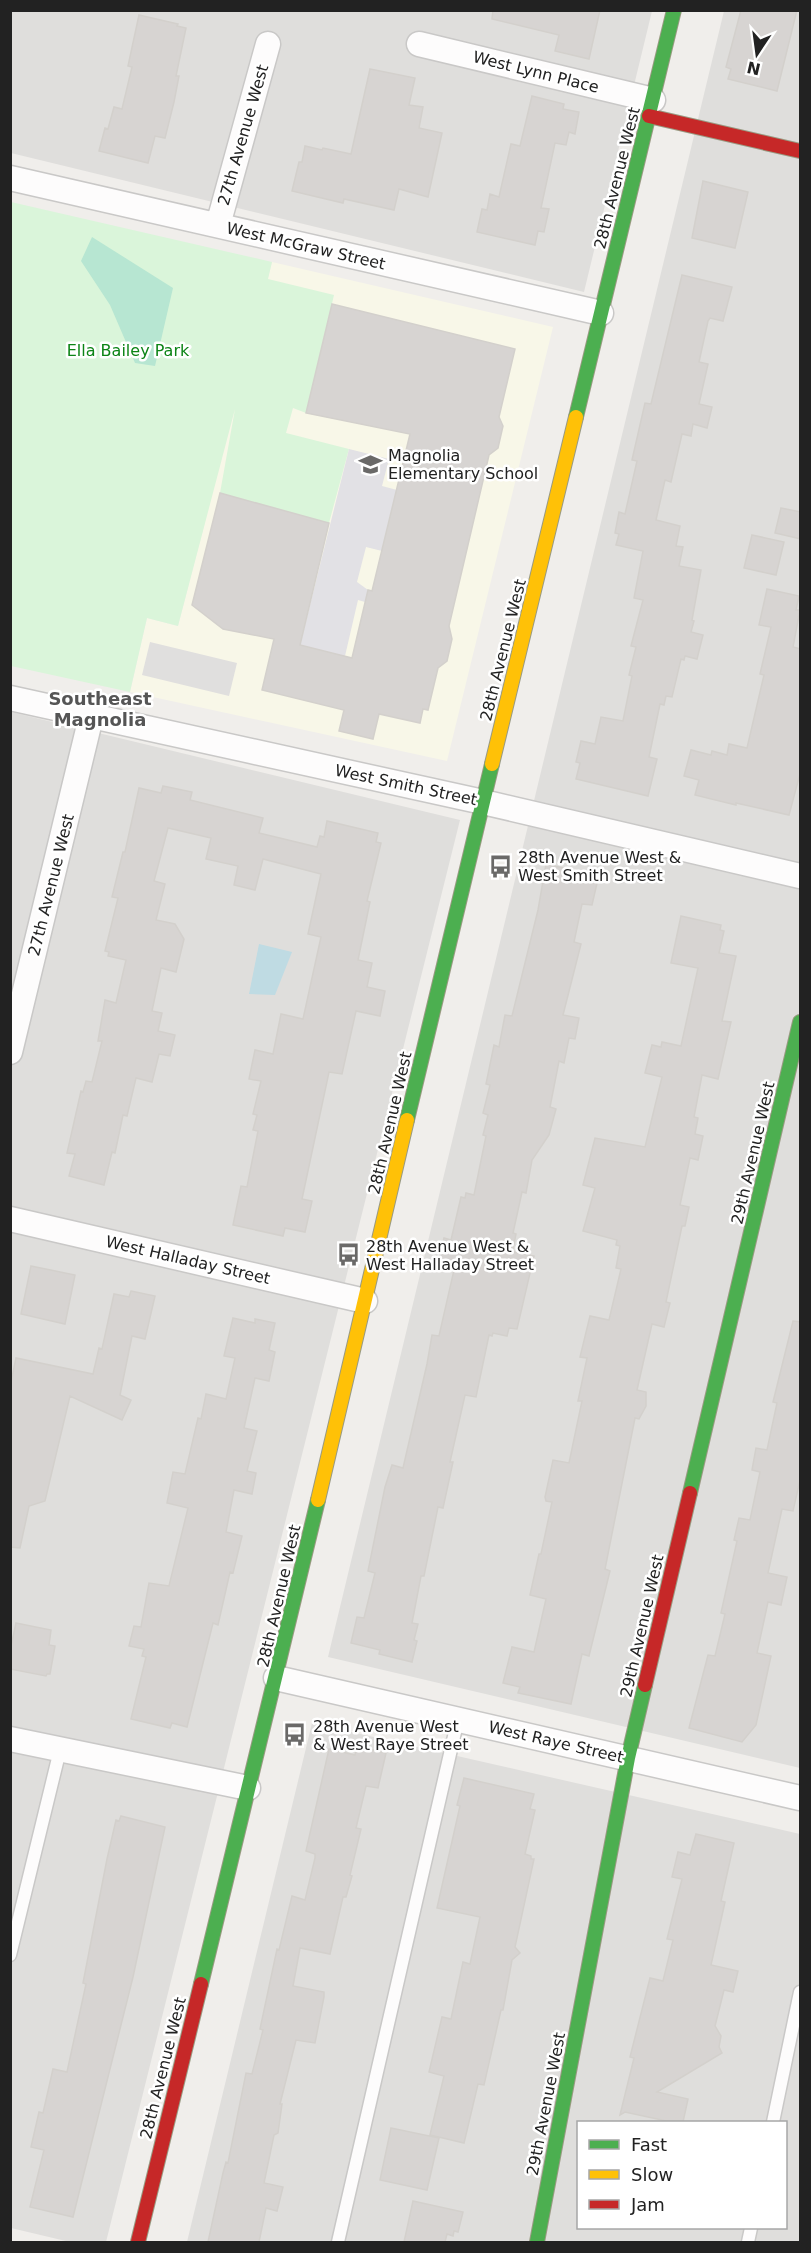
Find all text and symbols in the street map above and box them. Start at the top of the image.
north arrow [727,24,787,84]
street label: West Lynn Place [471,47,601,97]
text: N [745,57,762,79]
street label: 27th Avenue West [214,62,272,208]
street label: 28th Avenue West [590,105,644,251]
street label: West McGraw Street [225,218,387,274]
park label: Ella Bailey Park [67,341,190,360]
place label: Magnolia Elementary School [388,446,538,483]
school or university icon: Magnolia Elementary School [357,451,383,477]
street label: 28th Avenue West [476,577,530,723]
district label: Southeast Magnolia [48,688,152,730]
street label: West Smith Street [333,761,479,809]
street label: 27th Avenue West [24,812,78,958]
place label: 28th Avenue West & West Smith Street [518,848,681,885]
bus stop icon: 28th Avenue West & West Smith Street [487,853,513,879]
street label: 28th Avenue West [364,1050,416,1196]
street label: 29th Avenue West [727,1080,779,1226]
street label: West Halladay Street [104,1232,272,1288]
place label: 28th Avenue West & West Halladay Street [366,1237,534,1274]
bus stop icon: 28th Avenue West & West Halladay Street [335,1242,361,1268]
street label: 28th Avenue West [253,1523,305,1669]
street label: 29th Avenue West [616,1553,668,1699]
place label: 28th Avenue West & West Raye Street [313,1717,469,1754]
street label: West Raye Street [487,1717,625,1767]
bus stop icon: 28th Avenue West & West Raye Street [282,1722,308,1748]
street label: 28th Avenue West [136,1995,190,2141]
street label: 29th Avenue West [523,2031,569,2177]
legend [577,2121,787,2229]
text: Fast [631,2134,667,2155]
text: Slow [631,2164,673,2185]
text: Jam [630,2194,665,2215]

